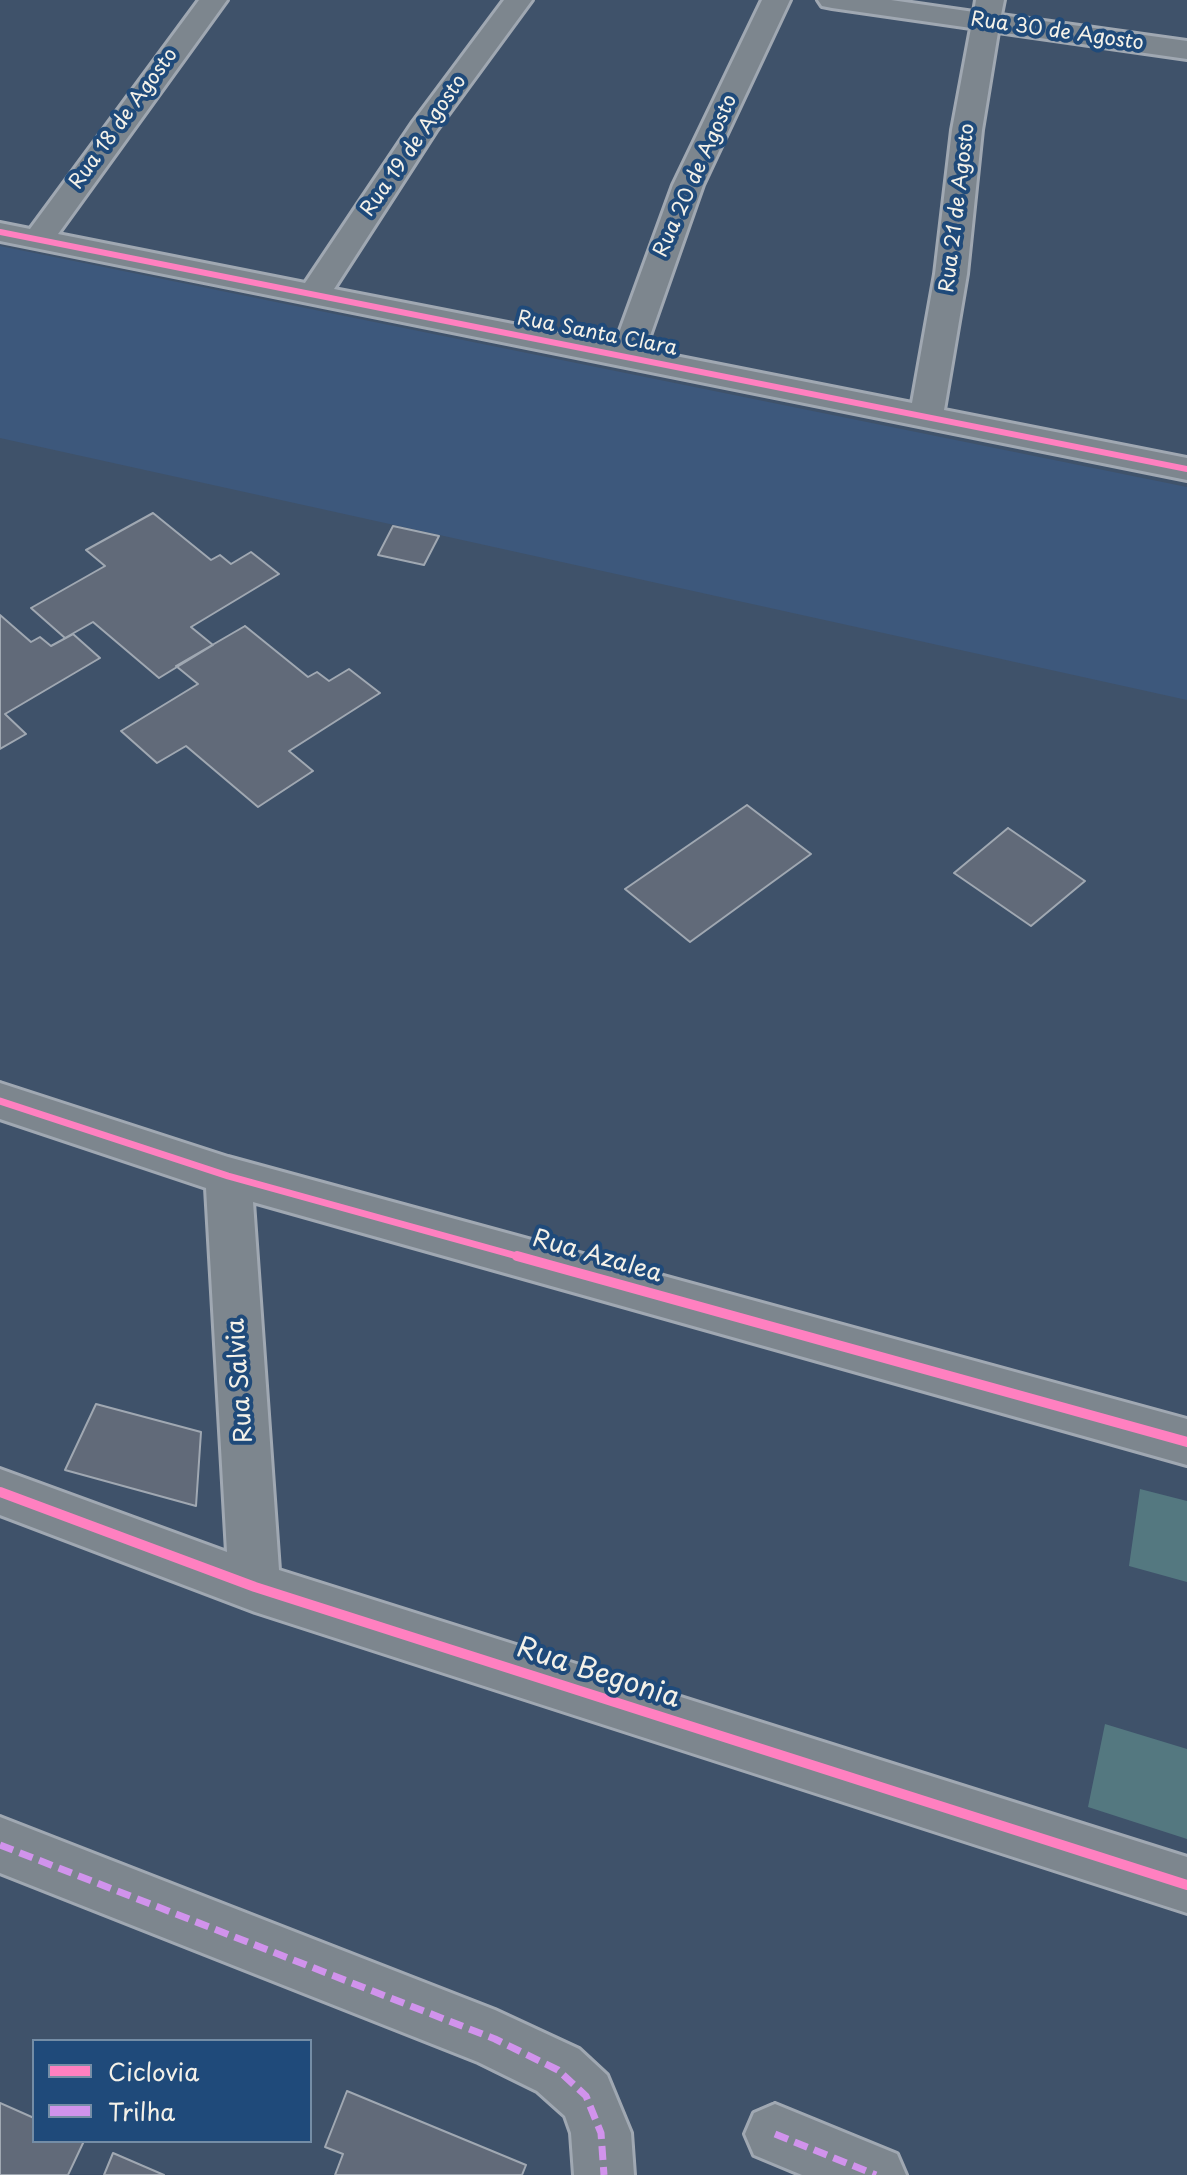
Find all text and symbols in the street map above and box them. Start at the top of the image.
street label: Rua 30 de Agosto [969,8,1145,56]
street label: Rua 18 de Agosto [65,44,183,194]
street label: Rua 19 de Agosto [356,70,472,222]
street label: Rua 20 de Agosto [649,91,743,261]
street label: Rua 21 de Agosto [936,122,980,294]
street label: Rua Santa Clara [515,307,679,361]
street label: Rua Azalea [529,1225,665,1289]
street label: Rua Salvia [222,1318,260,1444]
street label: Rua Begonia [512,1632,684,1716]
legend [32,2039,312,2143]
text: Ciclovia [108,2053,199,2089]
text: Trilha [108,2093,175,2129]

